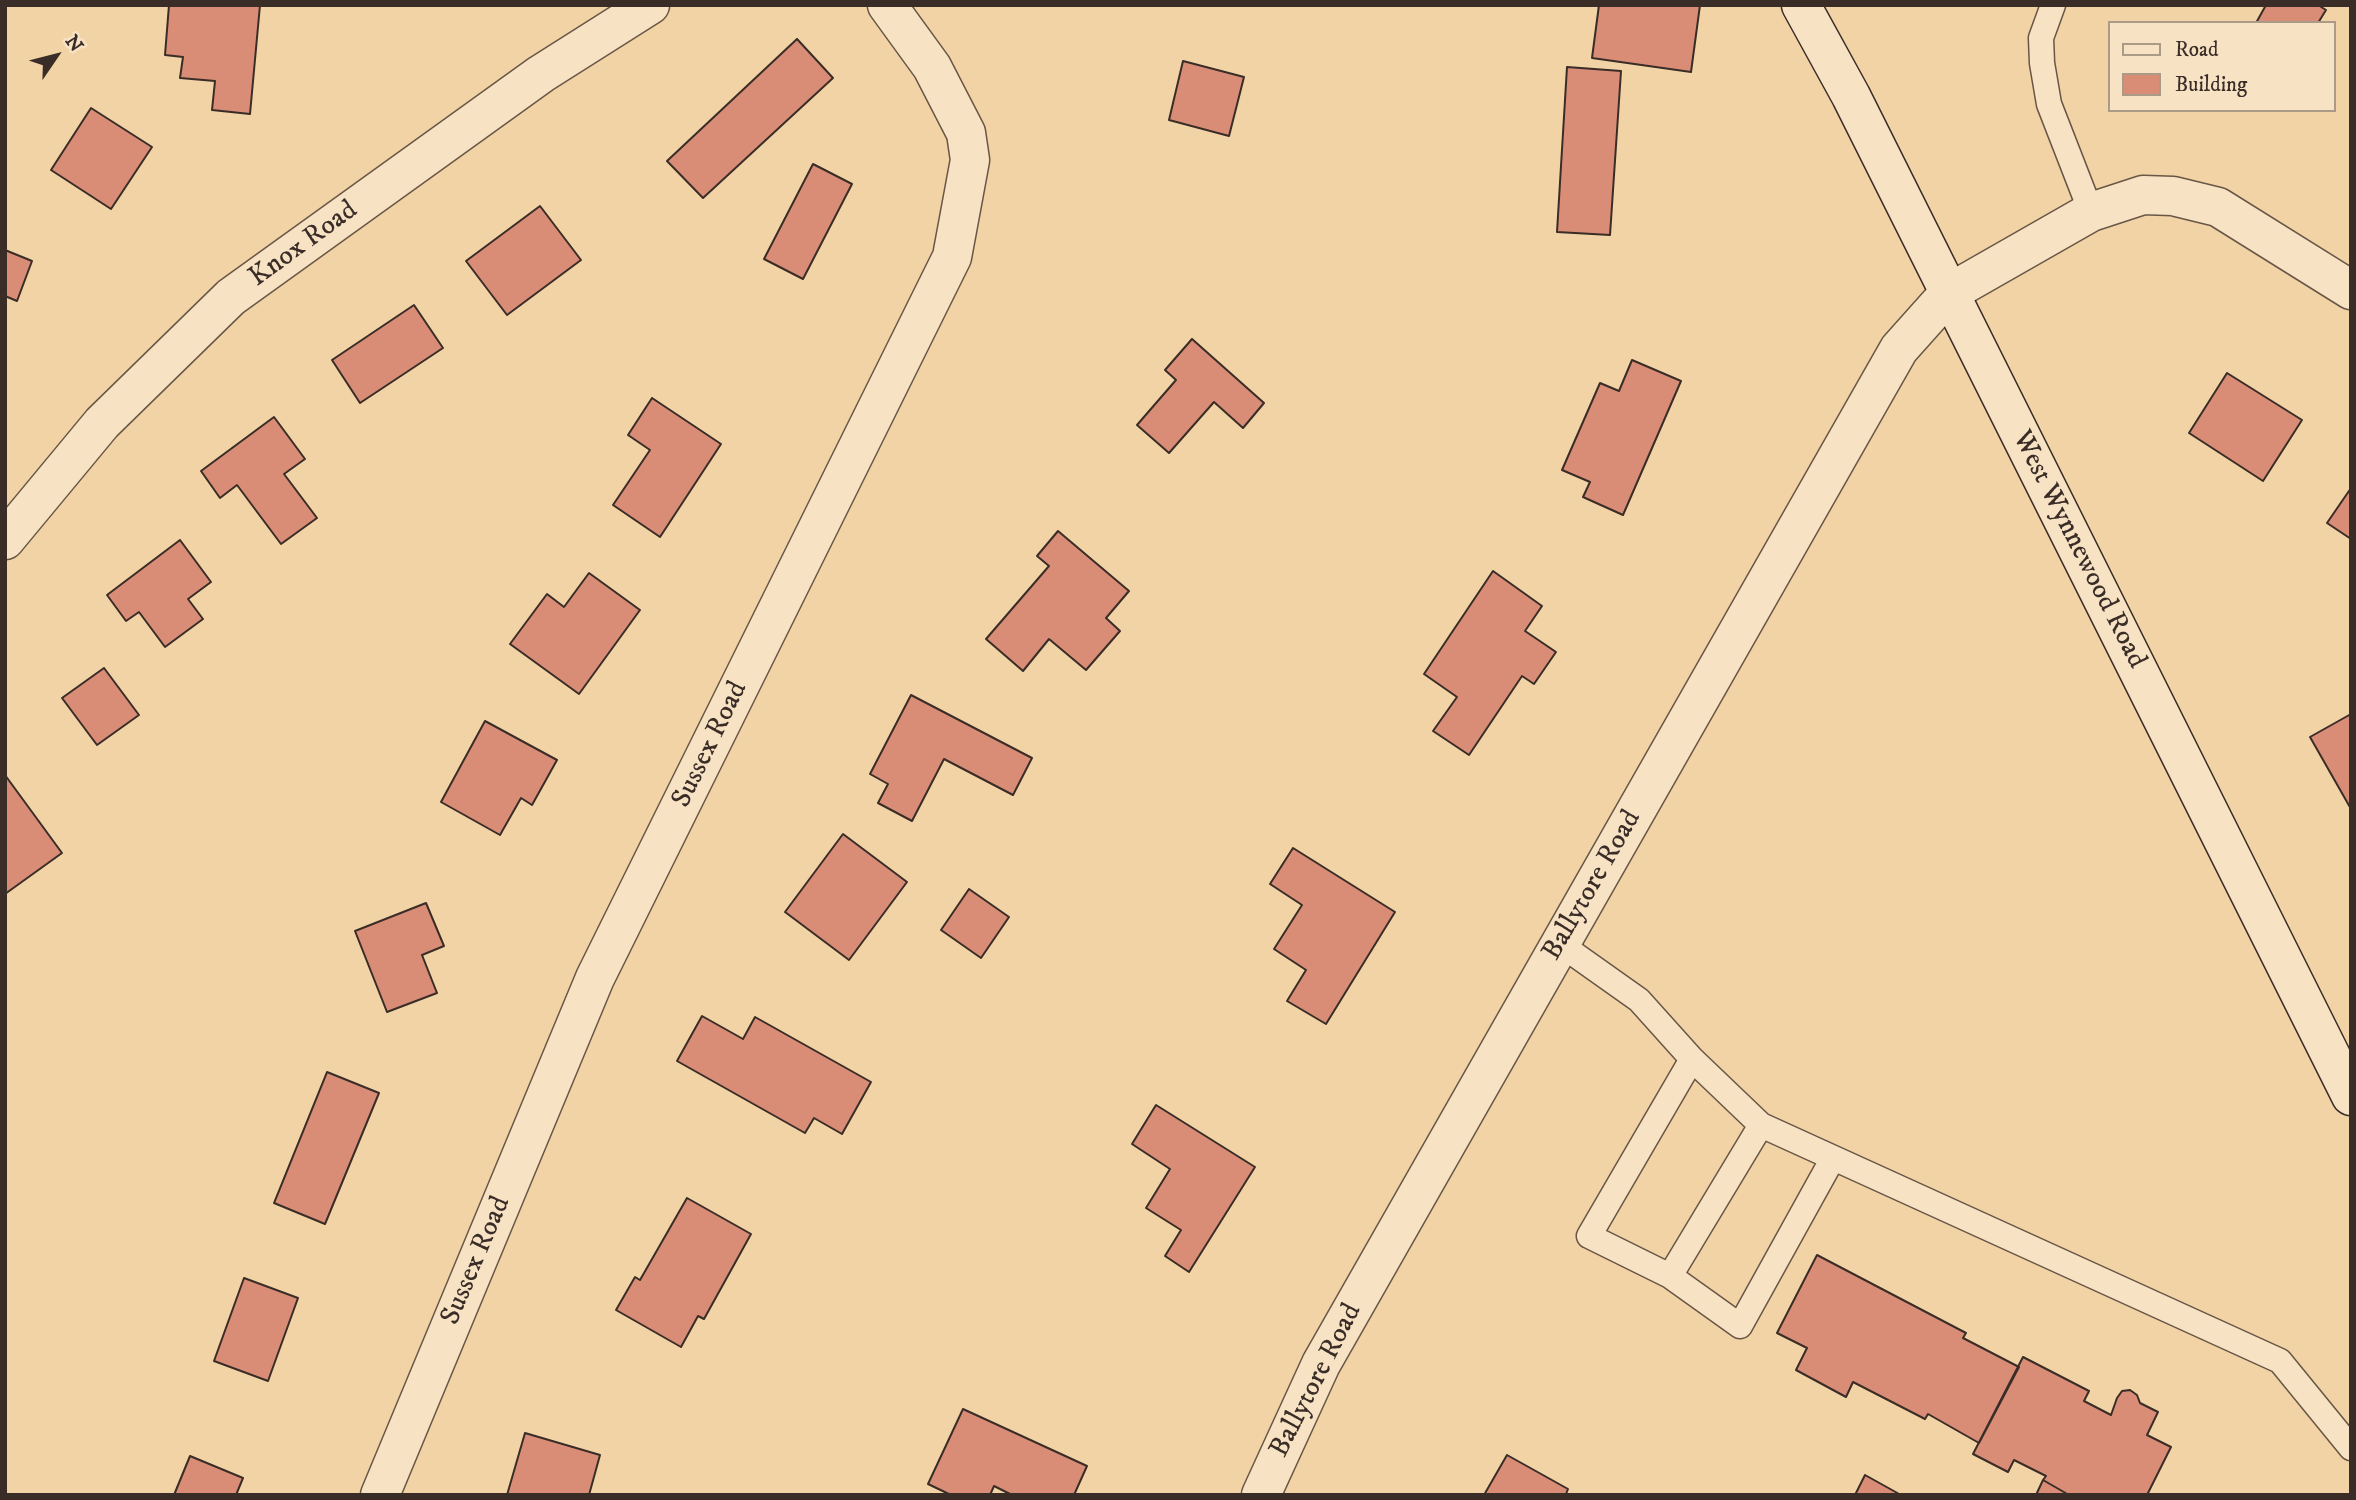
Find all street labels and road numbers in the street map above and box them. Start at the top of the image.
street label: Knox Road [243,195,365,295]
street label: West Wynnewood Road [2003,426,2153,674]
street label: Sussex Road [666,676,756,814]
street label: Ballytore Road [1536,805,1650,967]
street label: Sussex Road [435,1192,519,1330]
street label: Ballytore Road [1264,1299,1370,1463]

